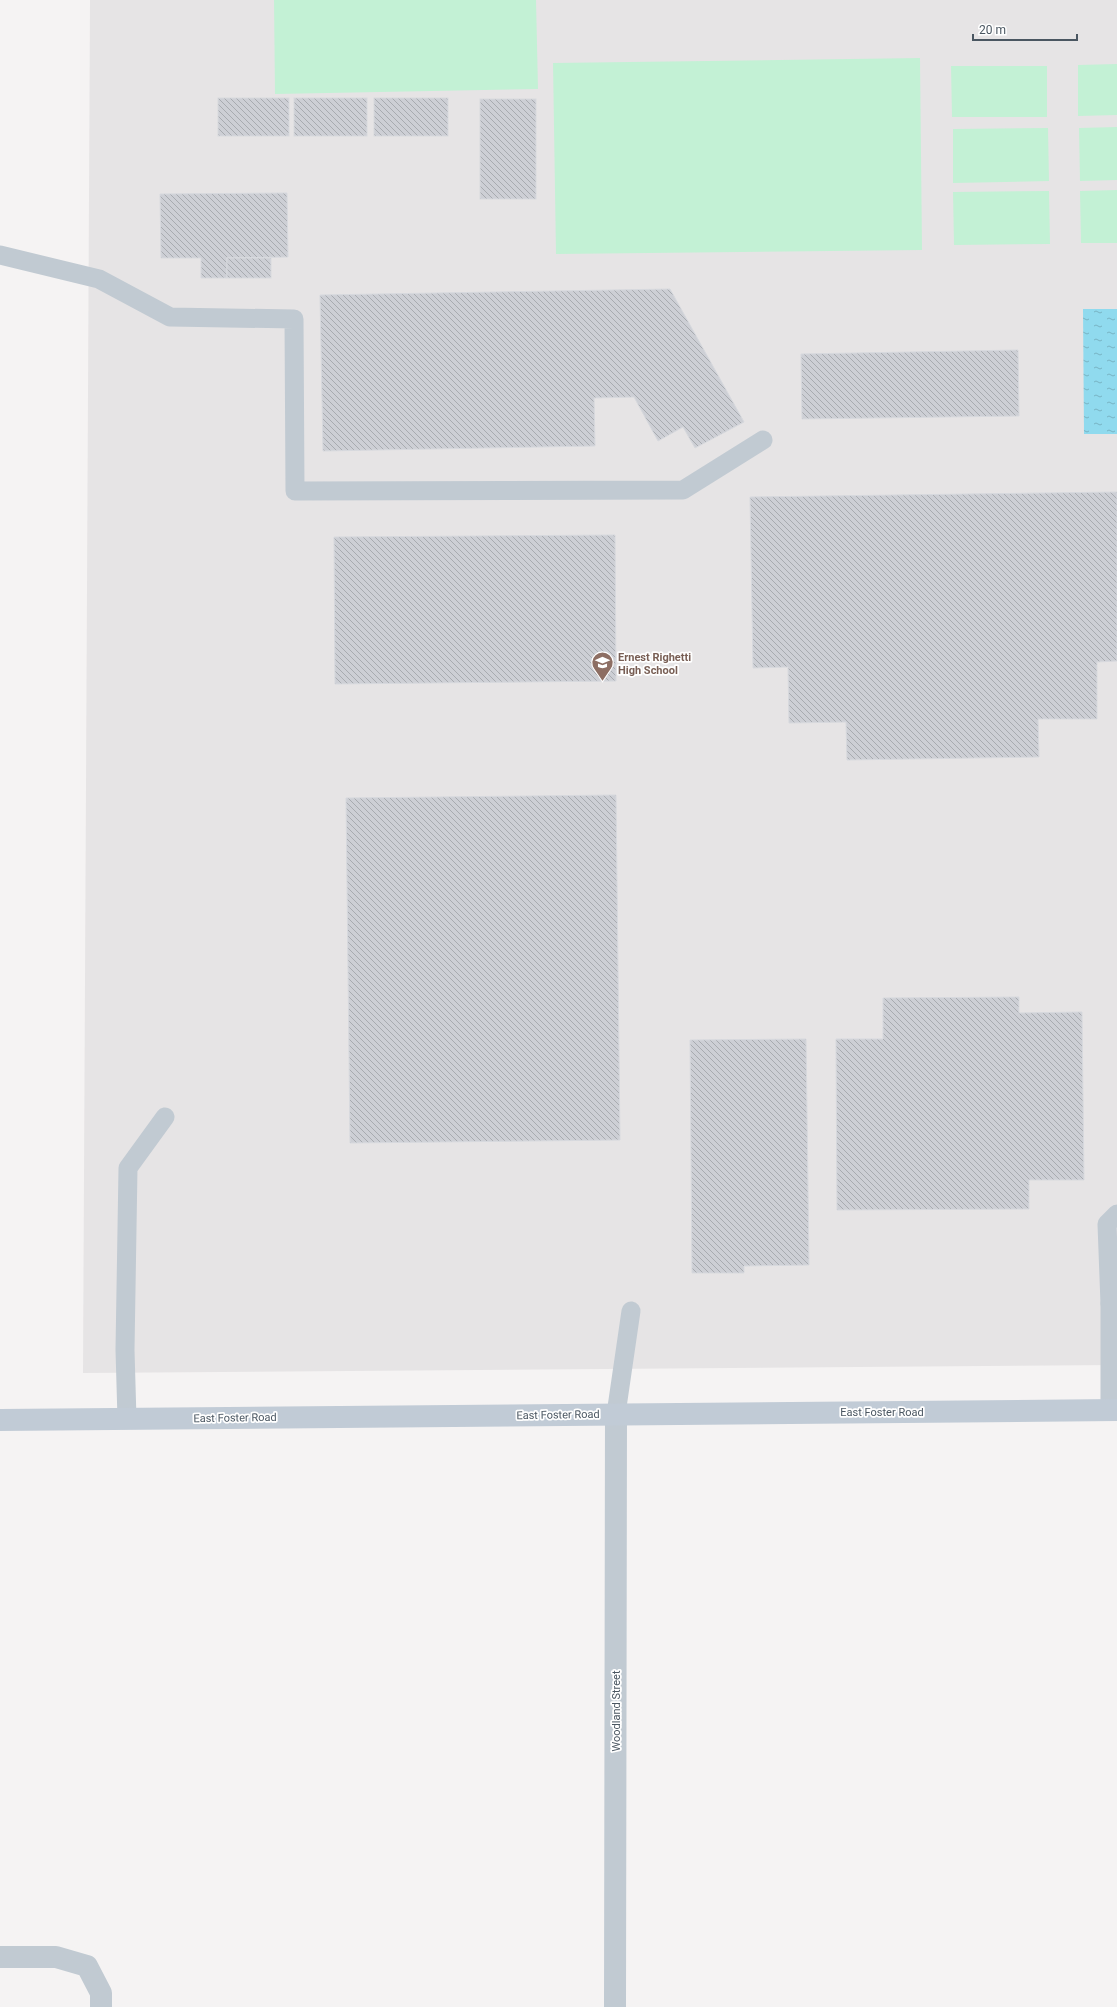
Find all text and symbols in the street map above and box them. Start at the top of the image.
scale bar [973,16,1077,42]
text: 20 m [979,23,1006,37]
school or university icon: Ernest Righetti High School [589,650,615,683]
place label: Ernest Righetti High School [618,651,691,677]
street label: East Foster Road [840,1406,924,1419]
street label: East Foster Road [516,1408,600,1422]
street label: East Foster Road [193,1411,277,1425]
street label: Woodland Street [610,1670,623,1752]

